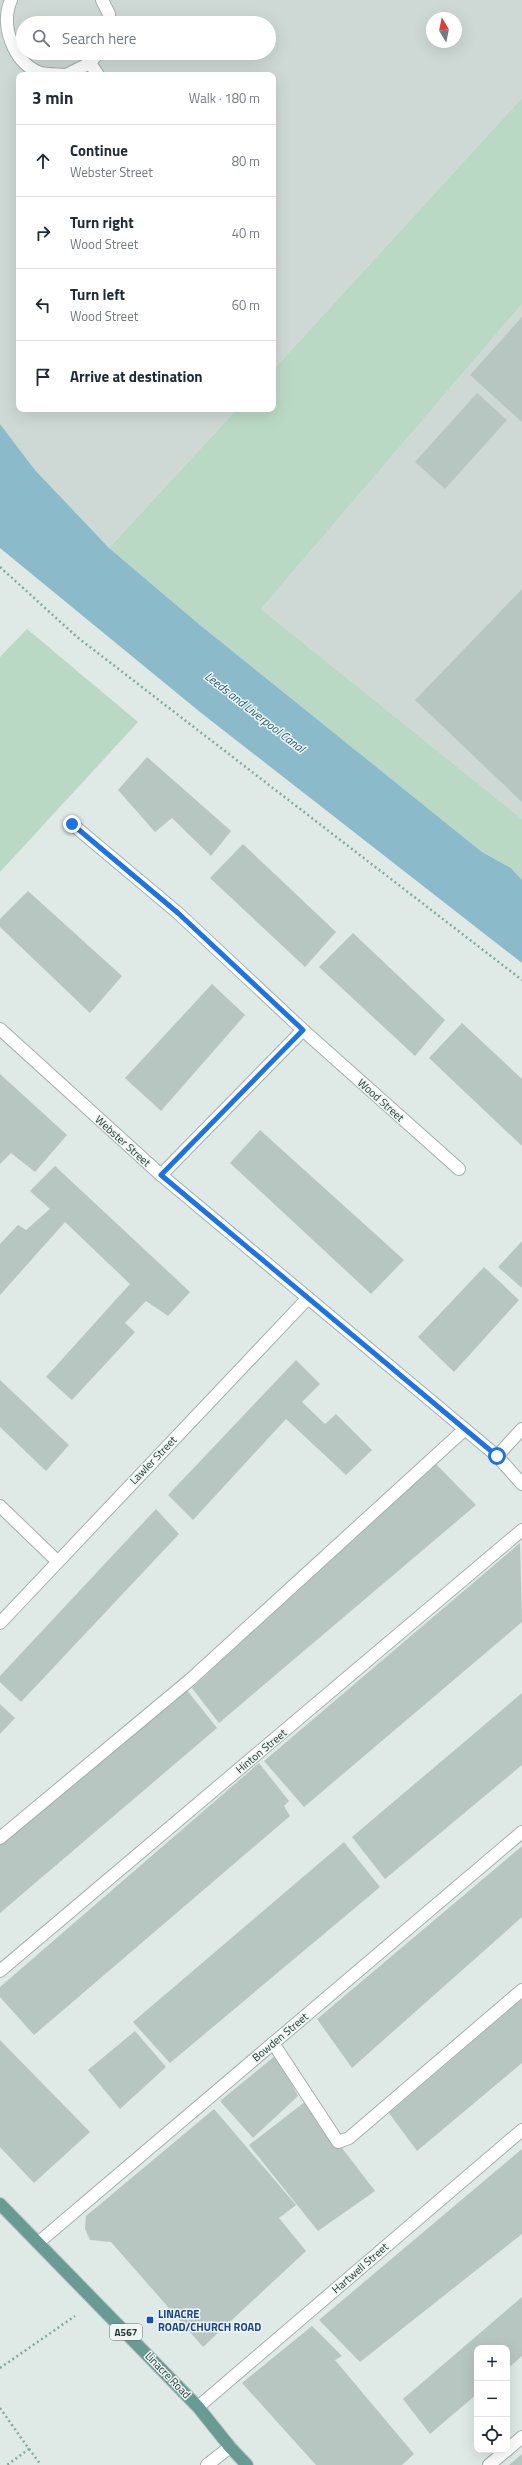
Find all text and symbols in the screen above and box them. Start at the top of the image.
north arrow [426,12,462,48]
search box [16,16,276,60]
icon: search [30,27,52,49]
text: Search here [62,27,136,50]
text: 3 min [32,85,73,111]
text: Walk · 180 m [189,88,260,108]
text: Continue [70,139,128,162]
icon: ahead [32,150,54,172]
text: 80 m [232,151,260,171]
text: Webster Street [70,162,153,182]
text: Turn right [70,211,134,234]
icon: right [32,222,54,244]
text: 40 m [232,223,260,243]
text: Wood Street [70,234,138,254]
text: Turn left [70,283,125,306]
icon: left [32,294,54,316]
text: 60 m [232,295,260,315]
text: Wood Street [70,306,138,326]
text: Arrive at destination [70,365,203,388]
icon: arrive [32,366,54,388]
water label: Leeds and Liverpool Canal [201,667,310,758]
route end [63,815,81,833]
street label: Wood Street [354,1075,408,1125]
street label: Webster Street [92,1112,154,1170]
street label: Lawler Street [126,1432,180,1488]
route start [488,1447,506,1465]
street label: Hinton Street [232,1725,290,1777]
street label: Bowden Street [248,2009,312,2065]
street label: Hartwell Street [328,2239,392,2297]
place label: LINACRE ROAD/CHURCH ROAD [158,2306,261,2335]
marker: LINACRE ROAD/CHURCH ROAD [145,2315,155,2325]
road number: A567 [110,2324,142,2340]
map controls [474,2345,510,2453]
button: + [474,2345,510,2381]
street label: Linacre Road [142,2348,194,2402]
button: − [474,2381,510,2417]
button: locate [474,2417,510,2453]

